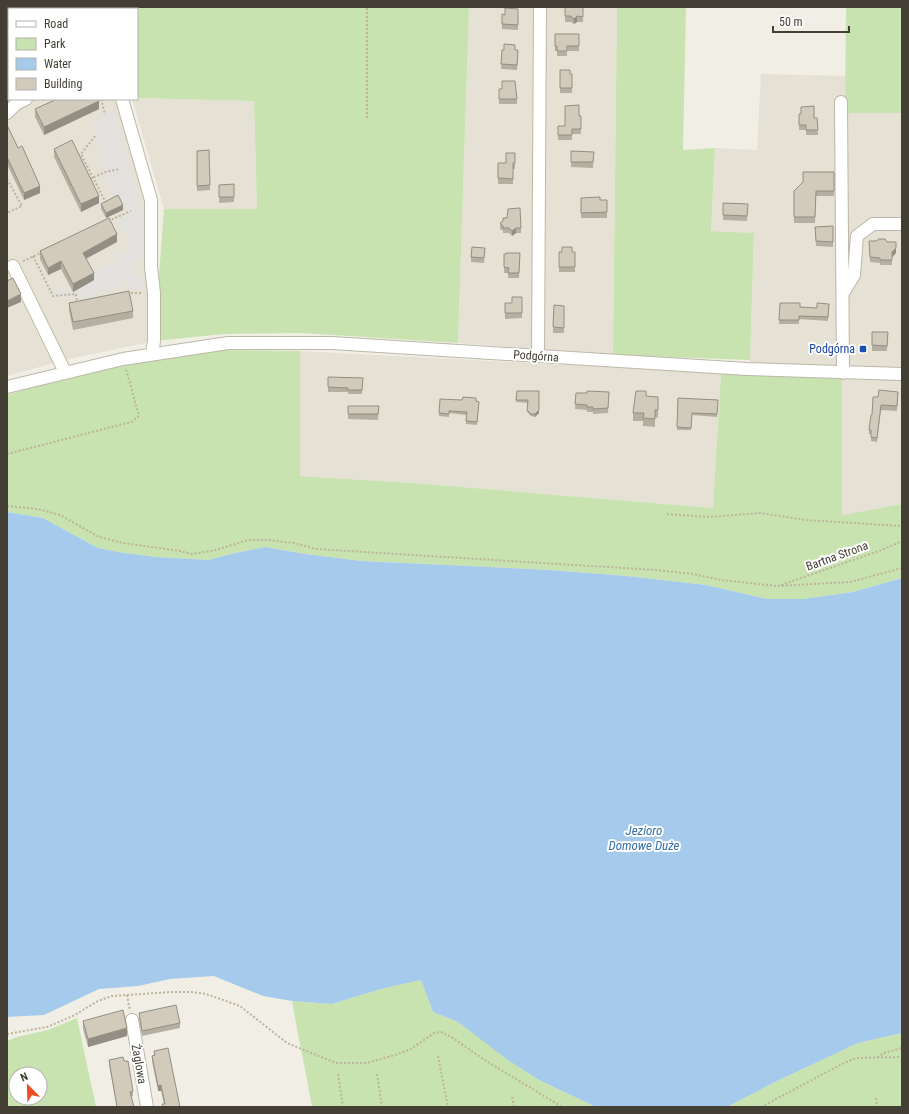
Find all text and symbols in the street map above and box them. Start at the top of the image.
legend [8,8,138,100]
scale bar [773,8,849,34]
text: 50 m [779,15,803,29]
text: Road [44,17,68,31]
text: Park [44,37,66,51]
text: Water [44,57,72,71]
text: Building [44,77,82,91]
place label: Podgórna [809,342,855,356]
marker: Podgórna [858,344,868,354]
street label: Podgórna [513,347,560,365]
street label: Bartna Strona [804,538,870,574]
water label: Jezioro Domowe Duże [608,823,680,853]
street label: Żaglowa [129,1043,150,1085]
north arrow [8,1066,48,1106]
text: N [19,1070,30,1085]

